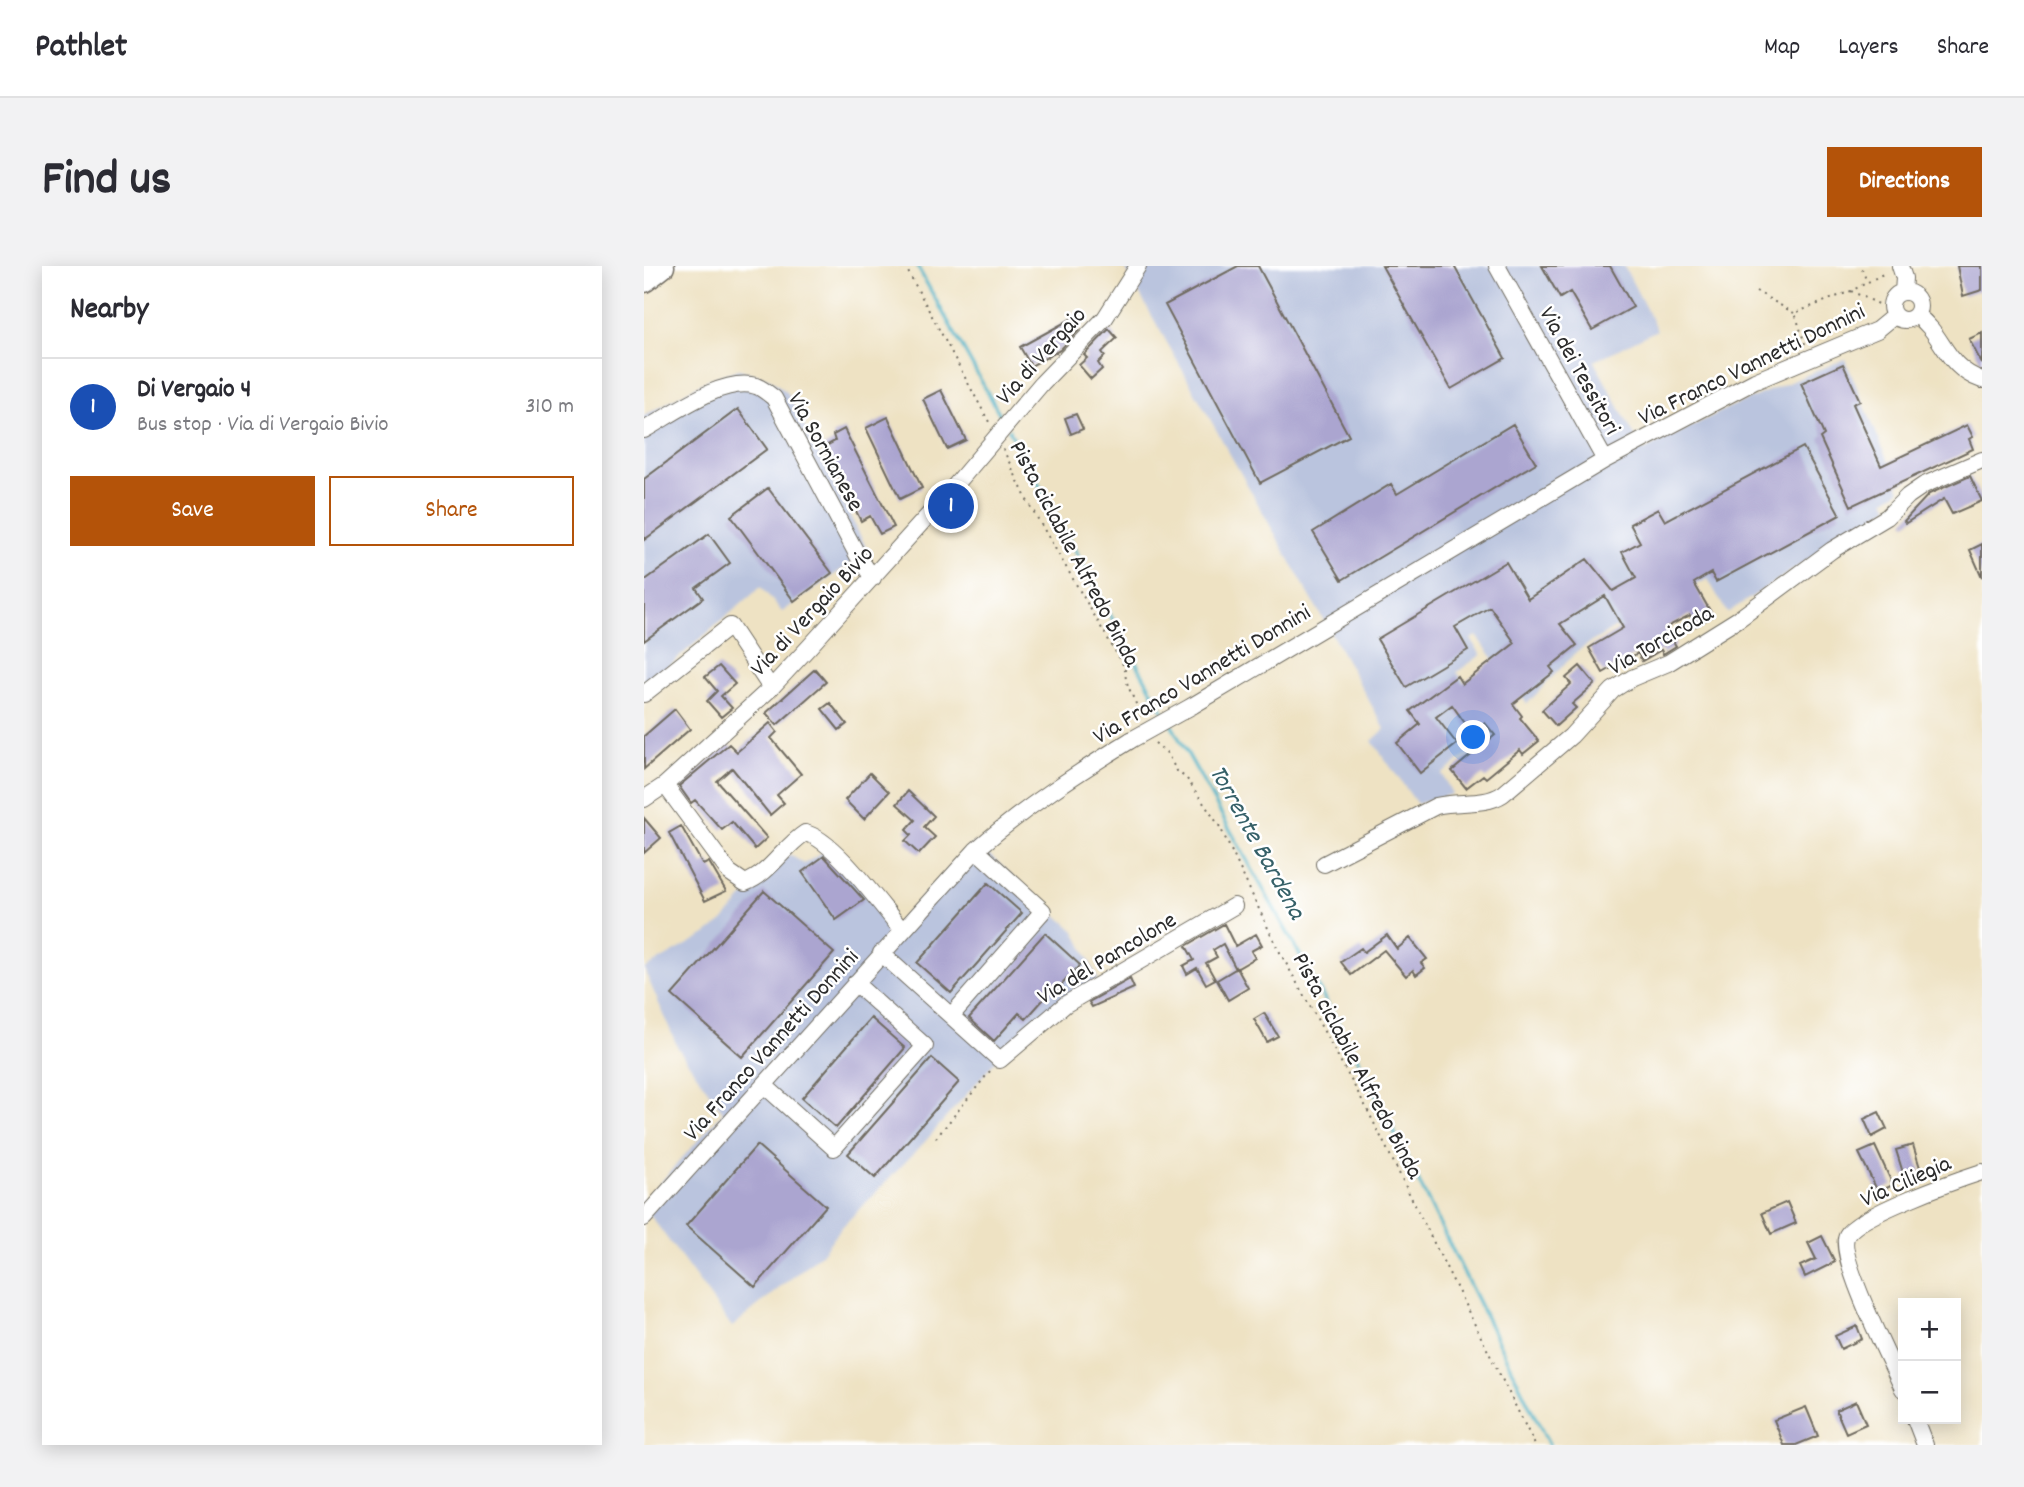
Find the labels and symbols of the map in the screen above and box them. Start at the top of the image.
street label: Via Franco Vannetti Donnini [1633,296,1872,435]
street label: Via di Vergaio [989,300,1096,414]
street label: Via dei Tessitori [1529,301,1628,442]
street label: Via Sornianese [778,387,871,518]
street label: Pista ciclabile Alfredo Binda [999,435,1148,674]
pin: 1 [928,480,974,532]
street label: Via di Vergaio Bivio [743,539,883,685]
street label: Via Franco Vannetti Donnini [1087,597,1318,754]
street label: Via Torcicoda [1603,597,1721,685]
your location [1456,720,1490,754]
water label: Torrente Bardena [1198,759,1315,928]
street label: Via del Pancolone [1031,904,1184,1015]
street label: Via Franco Vannetti Donnini [676,942,868,1150]
street label: Pista ciclabile Alfredo Binda [1282,947,1431,1186]
street label: Via Ciliegia [1856,1147,1958,1218]

